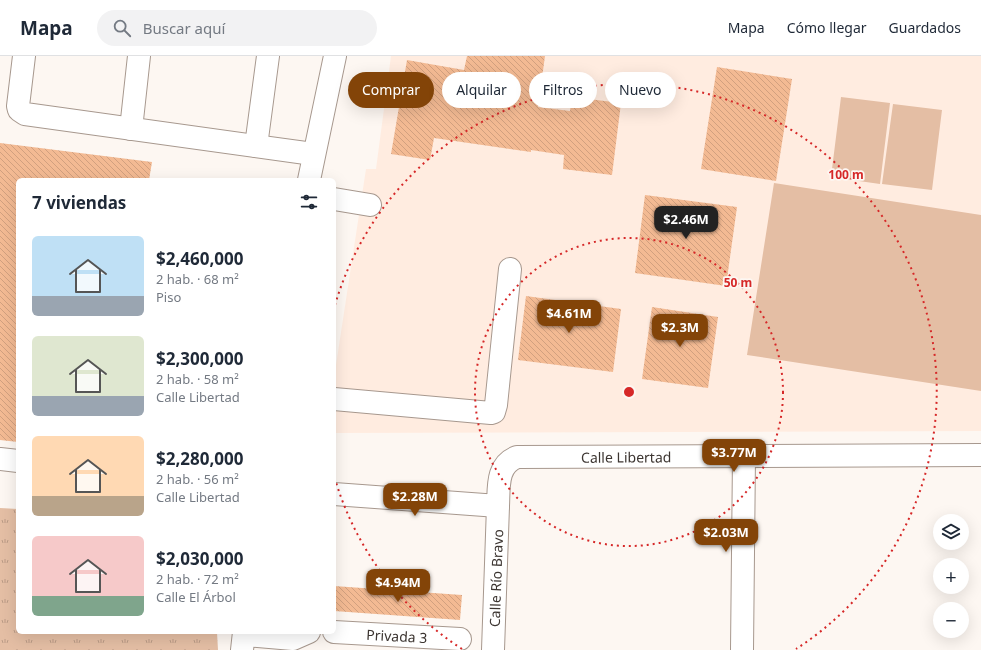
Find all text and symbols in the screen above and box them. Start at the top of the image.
search box [97,10,377,46]
text: Mapa [20,15,73,41]
icon: search [111,17,133,39]
text: Buscar aquí [143,18,225,38]
text: Mapa [728,18,765,37]
text: Cómo llegar [787,18,867,37]
text: Guardados [889,18,961,37]
chip: Comprar [348,72,434,108]
chip: Alquilar [442,72,521,108]
chip: Filtros [529,72,597,108]
chip: Nuevo [605,72,676,108]
text: 100 m [828,166,864,183]
text: 7 viviendas [32,191,126,214]
icon: filters [298,191,320,213]
pin: $2.46M [653,206,719,240]
text: $2.46M [663,210,709,228]
text: $2,460,000 [156,247,243,270]
icon: home [64,252,112,300]
text: 2 hab. · 68 m² [156,270,239,288]
text: 50 m [724,274,752,291]
text: Piso [156,288,181,306]
pin: $4.61M [536,300,602,334]
text: $4.61M [546,304,592,322]
pin: $2.3M [652,314,708,348]
text: $2.3M [661,318,699,336]
text: $2,300,000 [156,347,243,370]
icon: home [64,352,112,400]
text: 2 hab. · 58 m² [156,370,239,388]
centre of rings [622,385,636,399]
text: Calle Libertad [156,388,240,406]
pin: $3.77M [701,439,767,473]
text: $3.77M [711,443,757,461]
text: $2,280,000 [156,447,243,470]
street label: Calle Libertad [581,447,671,466]
icon: home [64,452,112,500]
text: 2 hab. · 56 m² [156,470,239,488]
pin: $2.28M [382,483,448,517]
text: $2.28M [392,487,438,505]
text: Calle Libertad [156,488,240,506]
map controls [933,514,969,638]
button: layers [933,514,969,550]
pin: $2.03M [693,519,759,553]
text: $2.03M [703,523,749,541]
street label: Calle Río Bravo [484,529,507,627]
text: $2,030,000 [156,547,243,570]
icon: home [64,552,112,600]
button: + [933,558,969,594]
pin: $4.94M [365,569,431,603]
text: 2 hab. · 72 m² [156,570,239,588]
text: $4.94M [375,573,421,591]
text: Calle El Árbol [156,588,236,606]
button: − [933,602,969,638]
street label: Privada 3 [366,624,428,647]

